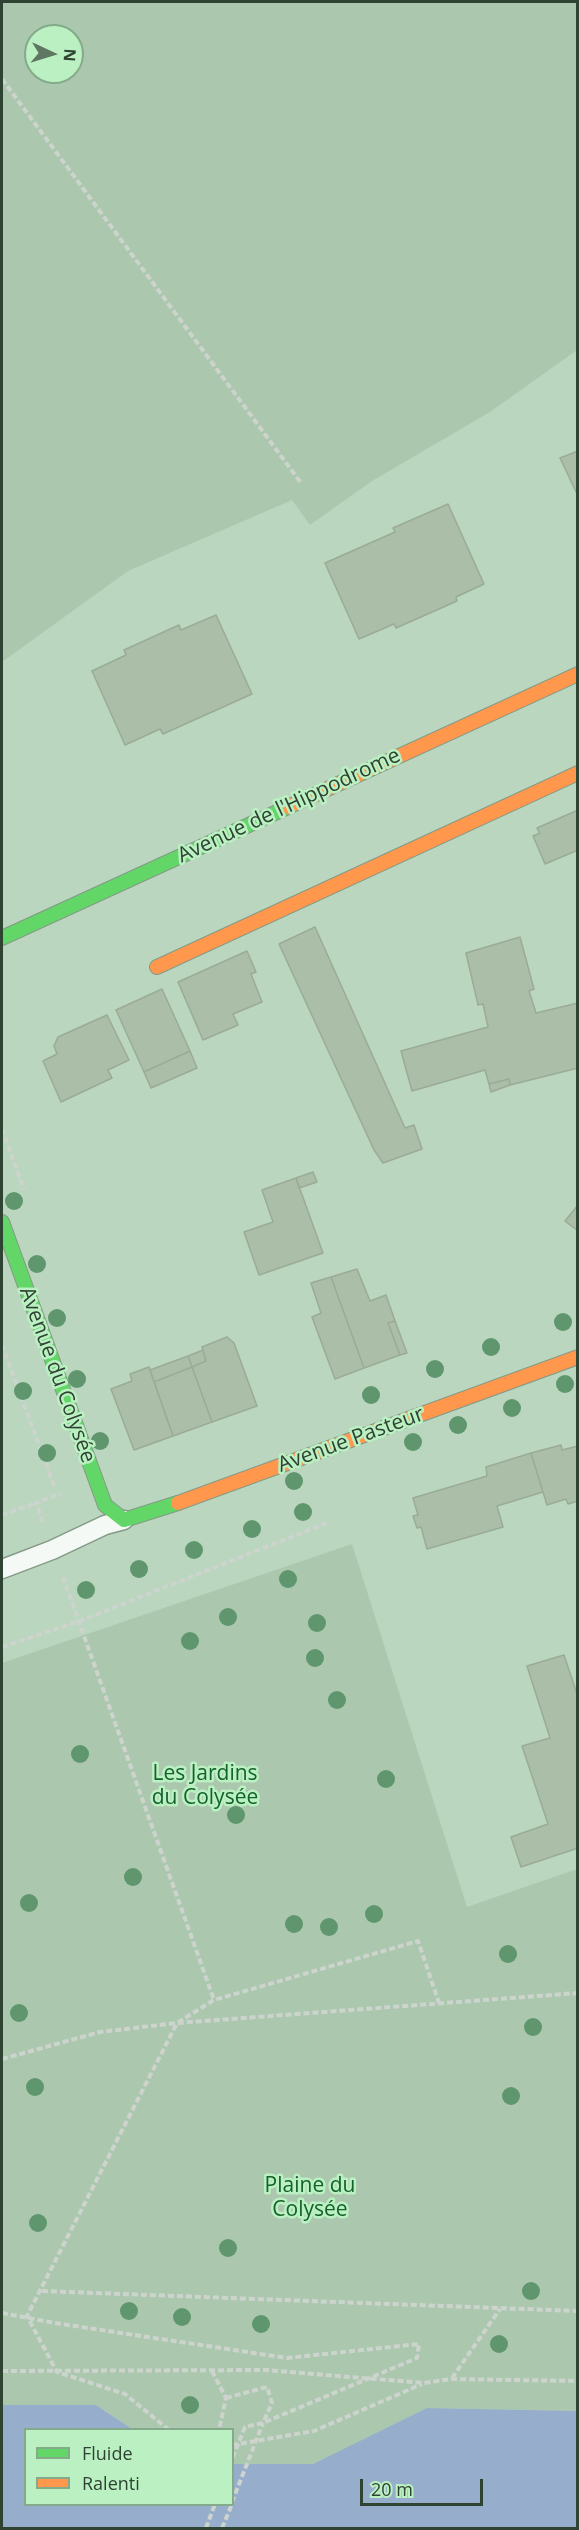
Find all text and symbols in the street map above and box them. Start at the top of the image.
north arrow [24,24,84,84]
text: N [59,48,81,62]
street label: Avenue de l'Hippodrome [174,743,404,869]
street label: Avenue du Colysée [14,1284,100,1466]
street label: Avenue Pasteur [275,1402,427,1478]
park label: Les Jardins du Colysée [152,1761,258,1811]
park label: Plaine du Colysée [265,2173,355,2223]
legend [24,2428,234,2506]
text: Fluide [82,2441,133,2465]
scale bar [363,2467,486,2505]
text: Ralenti [82,2471,140,2495]
text: 20 m [371,2477,413,2501]

